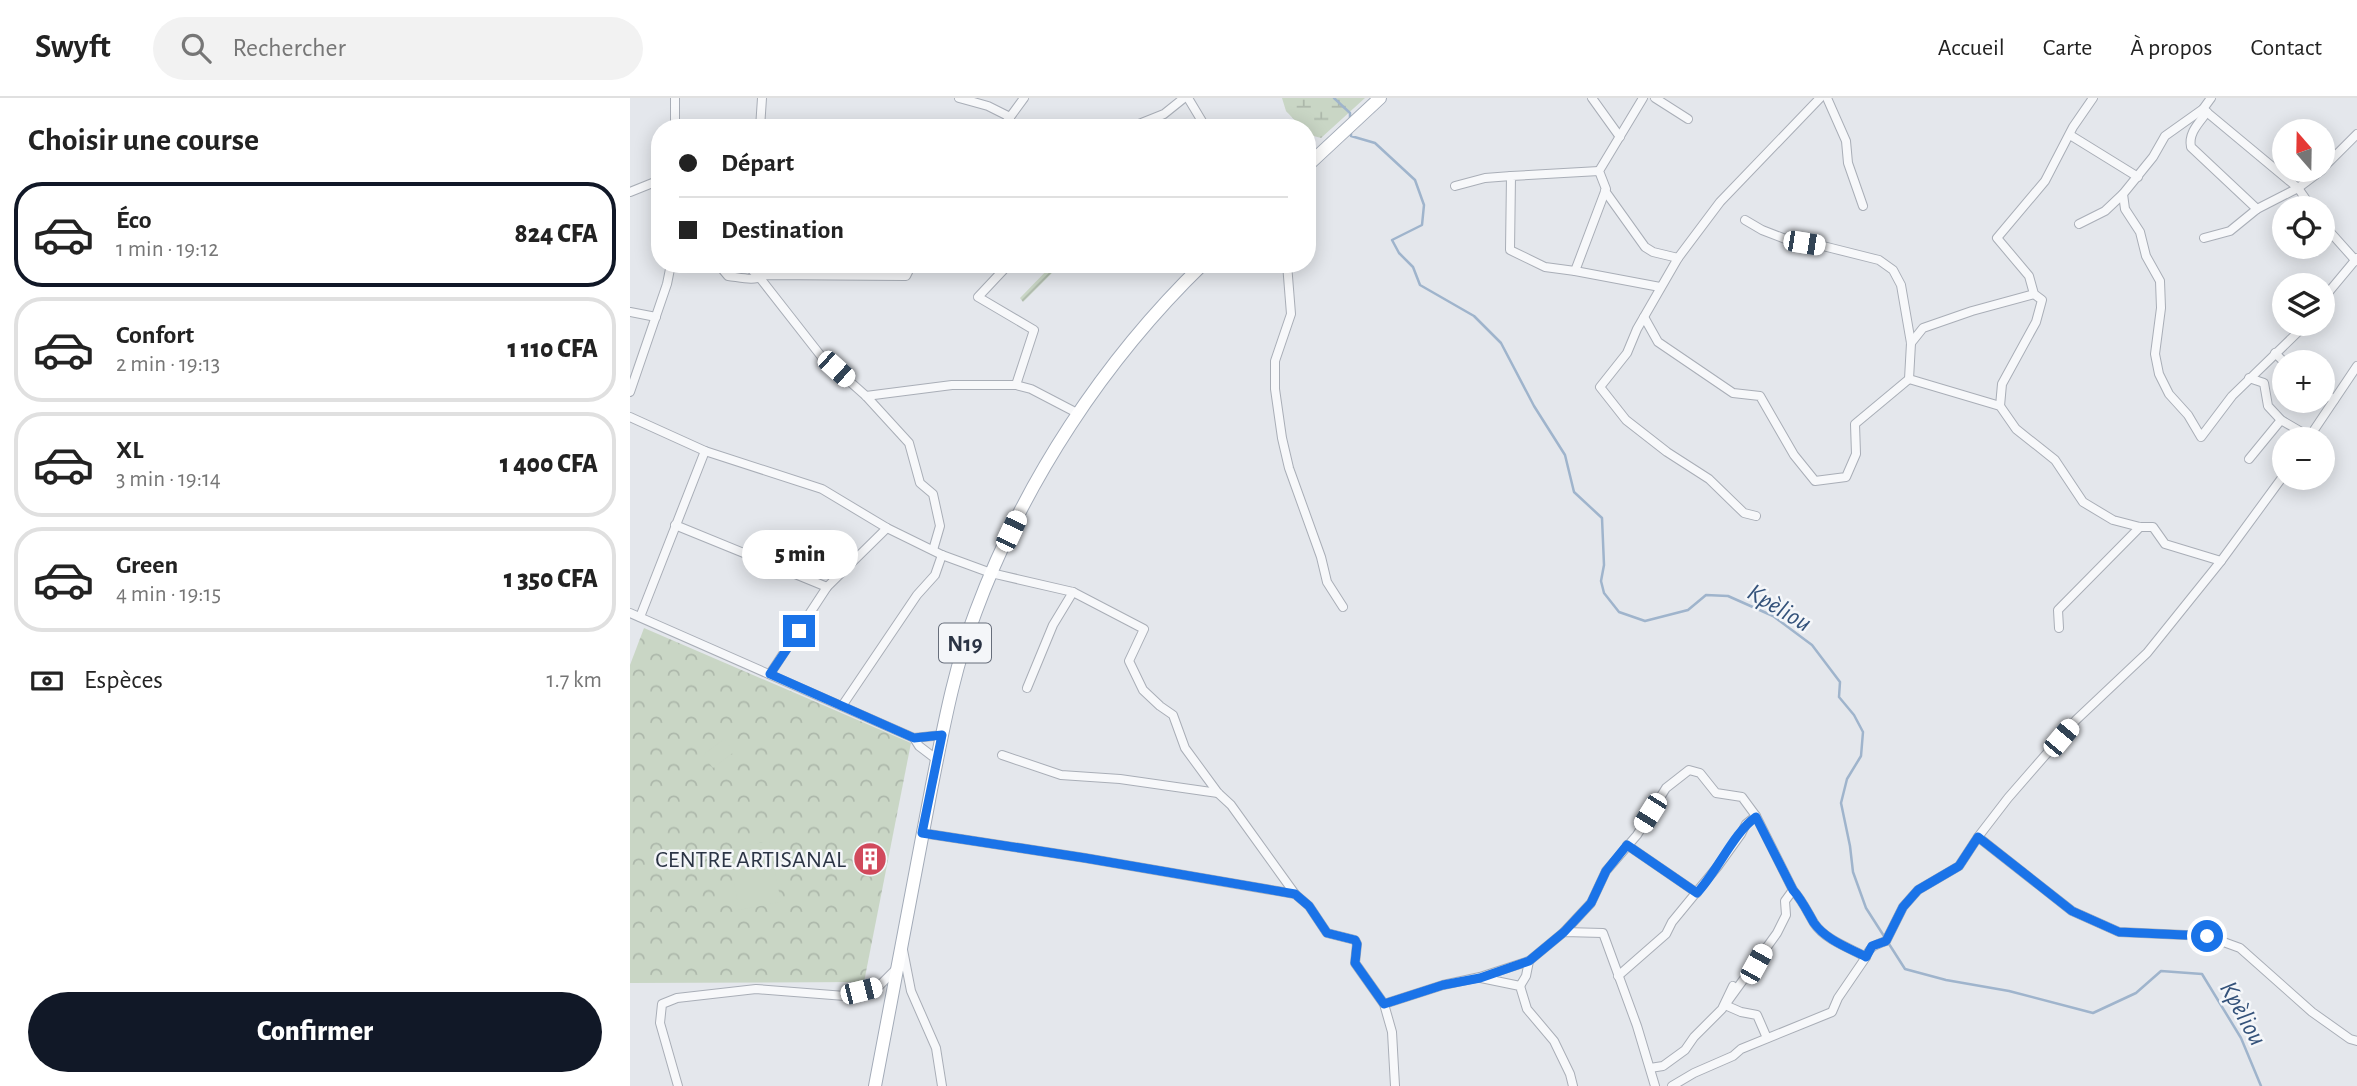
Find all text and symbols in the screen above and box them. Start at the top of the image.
search box [153,17,643,80]
icon: search [177,29,215,67]
text: Swyft [35,31,111,64]
text: Rechercher [233,35,346,61]
text: Accueil [1938,36,2005,60]
text: Carte [2043,36,2092,60]
text: À propos [2130,36,2212,60]
text: Contact [2250,36,2322,60]
north arrow [2272,119,2334,182]
map controls [2272,119,2335,490]
text: Choisir une course [28,124,259,156]
text: Départ [721,150,794,176]
button: locate [2272,196,2335,259]
icon: car [32,203,95,266]
text: Éco [116,207,152,233]
text: Destination [721,217,844,243]
text: 824 CFA [515,221,598,247]
car [1782,229,1827,257]
text: 1 min · 19:12 [116,238,219,261]
button: layers [2272,273,2335,336]
icon: car [32,318,95,381]
text: Confort [116,322,194,348]
text: 1 110 CFA [508,336,598,362]
car [814,347,859,391]
button: + [2272,350,2335,413]
text: 2 min · 19:13 [116,353,220,376]
button: − [2272,427,2335,490]
icon: car [32,433,95,496]
text: XL [116,437,143,463]
text: 1 400 CFA [500,451,598,477]
text: 3 min · 19:14 [116,468,221,491]
car [993,508,1030,554]
callout: 5 min [741,530,857,578]
text: 5 min [775,543,825,566]
icon: car [32,548,95,611]
text: Green [116,552,178,578]
text: 1 350 CFA [504,566,598,592]
water label: Kpèliou [1743,579,1816,637]
text: 4 min · 19:15 [116,583,221,606]
route end [783,615,815,647]
road number: N19 [939,624,991,663]
icon: cash [28,662,66,700]
text: Espèces [84,667,163,693]
text: 1.7 km [547,669,602,692]
car [2040,715,2083,761]
car [1630,790,1671,836]
building icon: CENTRE ARTISANAL [851,840,889,878]
place label: CENTRE ARTISANAL [655,848,846,872]
route start [2191,920,2223,952]
car [1737,941,1776,987]
car [839,976,884,1006]
water label: Kpèliou [2215,977,2271,1050]
button: Confirmer [28,992,602,1072]

